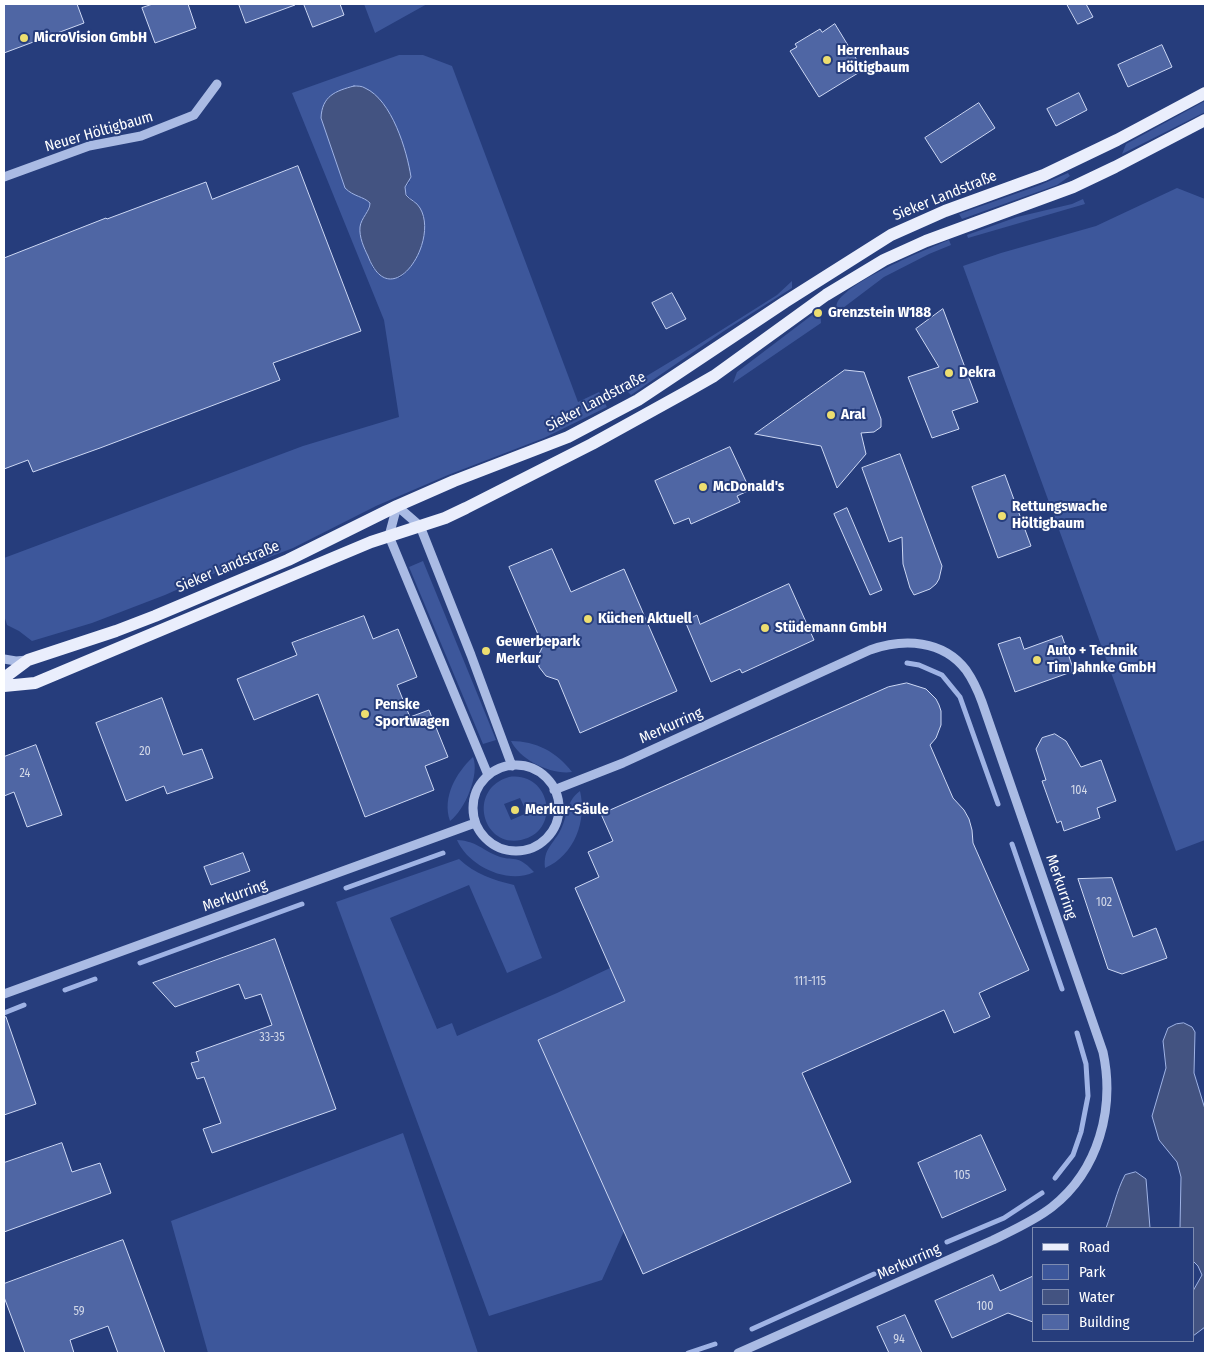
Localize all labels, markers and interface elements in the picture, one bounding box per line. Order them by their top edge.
place label: MicroVision GmbH [34,29,147,47]
marker: MicroVision GmbH [18,32,30,44]
place label: Herrenhaus Höltigbaum [837,42,909,77]
marker: Herrenhaus Höltigbaum [821,54,833,66]
street label: Neuer Höltigbaum [43,108,155,156]
street label: Sieker Landstraße [890,167,1000,225]
place label: Grenzstein W188 [828,304,931,322]
marker: Grenzstein W188 [812,307,824,319]
place label: Dekra [959,364,996,382]
marker: Dekra [943,367,955,379]
street label: Sieker Landstraße [543,368,649,436]
place label: Aral [841,406,866,424]
marker: Aral [825,409,837,421]
place label: McDonald's [713,478,784,496]
marker: McDonald's [697,481,709,493]
place label: Rettungswache Höltigbaum [1012,498,1107,533]
marker: Rettungswache Höltigbaum [996,510,1008,522]
street label: Sieker Landstraße [174,537,282,597]
place label: Küchen Aktuell [598,610,692,628]
marker: Küchen Aktuell [582,613,594,625]
place label: Stüdemann GmbH [775,619,887,637]
marker: Stüdemann GmbH [759,622,771,634]
place label: Gewerbepark Merkur [496,633,580,668]
place label: Auto + Technik Tim Jahnke GmbH [1047,642,1156,677]
marker: Gewerbepark Merkur [480,645,492,657]
marker: Auto + Technik Tim Jahnke GmbH [1031,654,1043,666]
place label: Penske Sportwagen [375,696,450,731]
street label: Merkurring [637,704,705,748]
marker: Penske Sportwagen [359,708,371,720]
house number: 20 [139,745,151,759]
house number: 24 [20,767,30,781]
house number: 104 [1071,784,1087,798]
place label: Merkur-Säule [525,801,609,819]
marker: Merkur-Säule [509,804,521,816]
street label: Merkurring [1042,852,1080,922]
street label: Merkurring [200,876,270,916]
house number: 102 [1096,896,1112,910]
house number: 111-115 [794,975,826,989]
house number: 33-35 [259,1031,285,1045]
house number: 105 [954,1169,970,1183]
legend [1032,1227,1194,1342]
text: Road [1079,1238,1110,1256]
street label: Merkurring [875,1240,943,1284]
text: Park [1079,1263,1106,1281]
text: Water [1079,1288,1114,1306]
house number: 100 [976,1300,994,1314]
house number: 59 [73,1305,85,1319]
text: Building [1079,1313,1130,1331]
house number: 94 [893,1333,905,1347]

